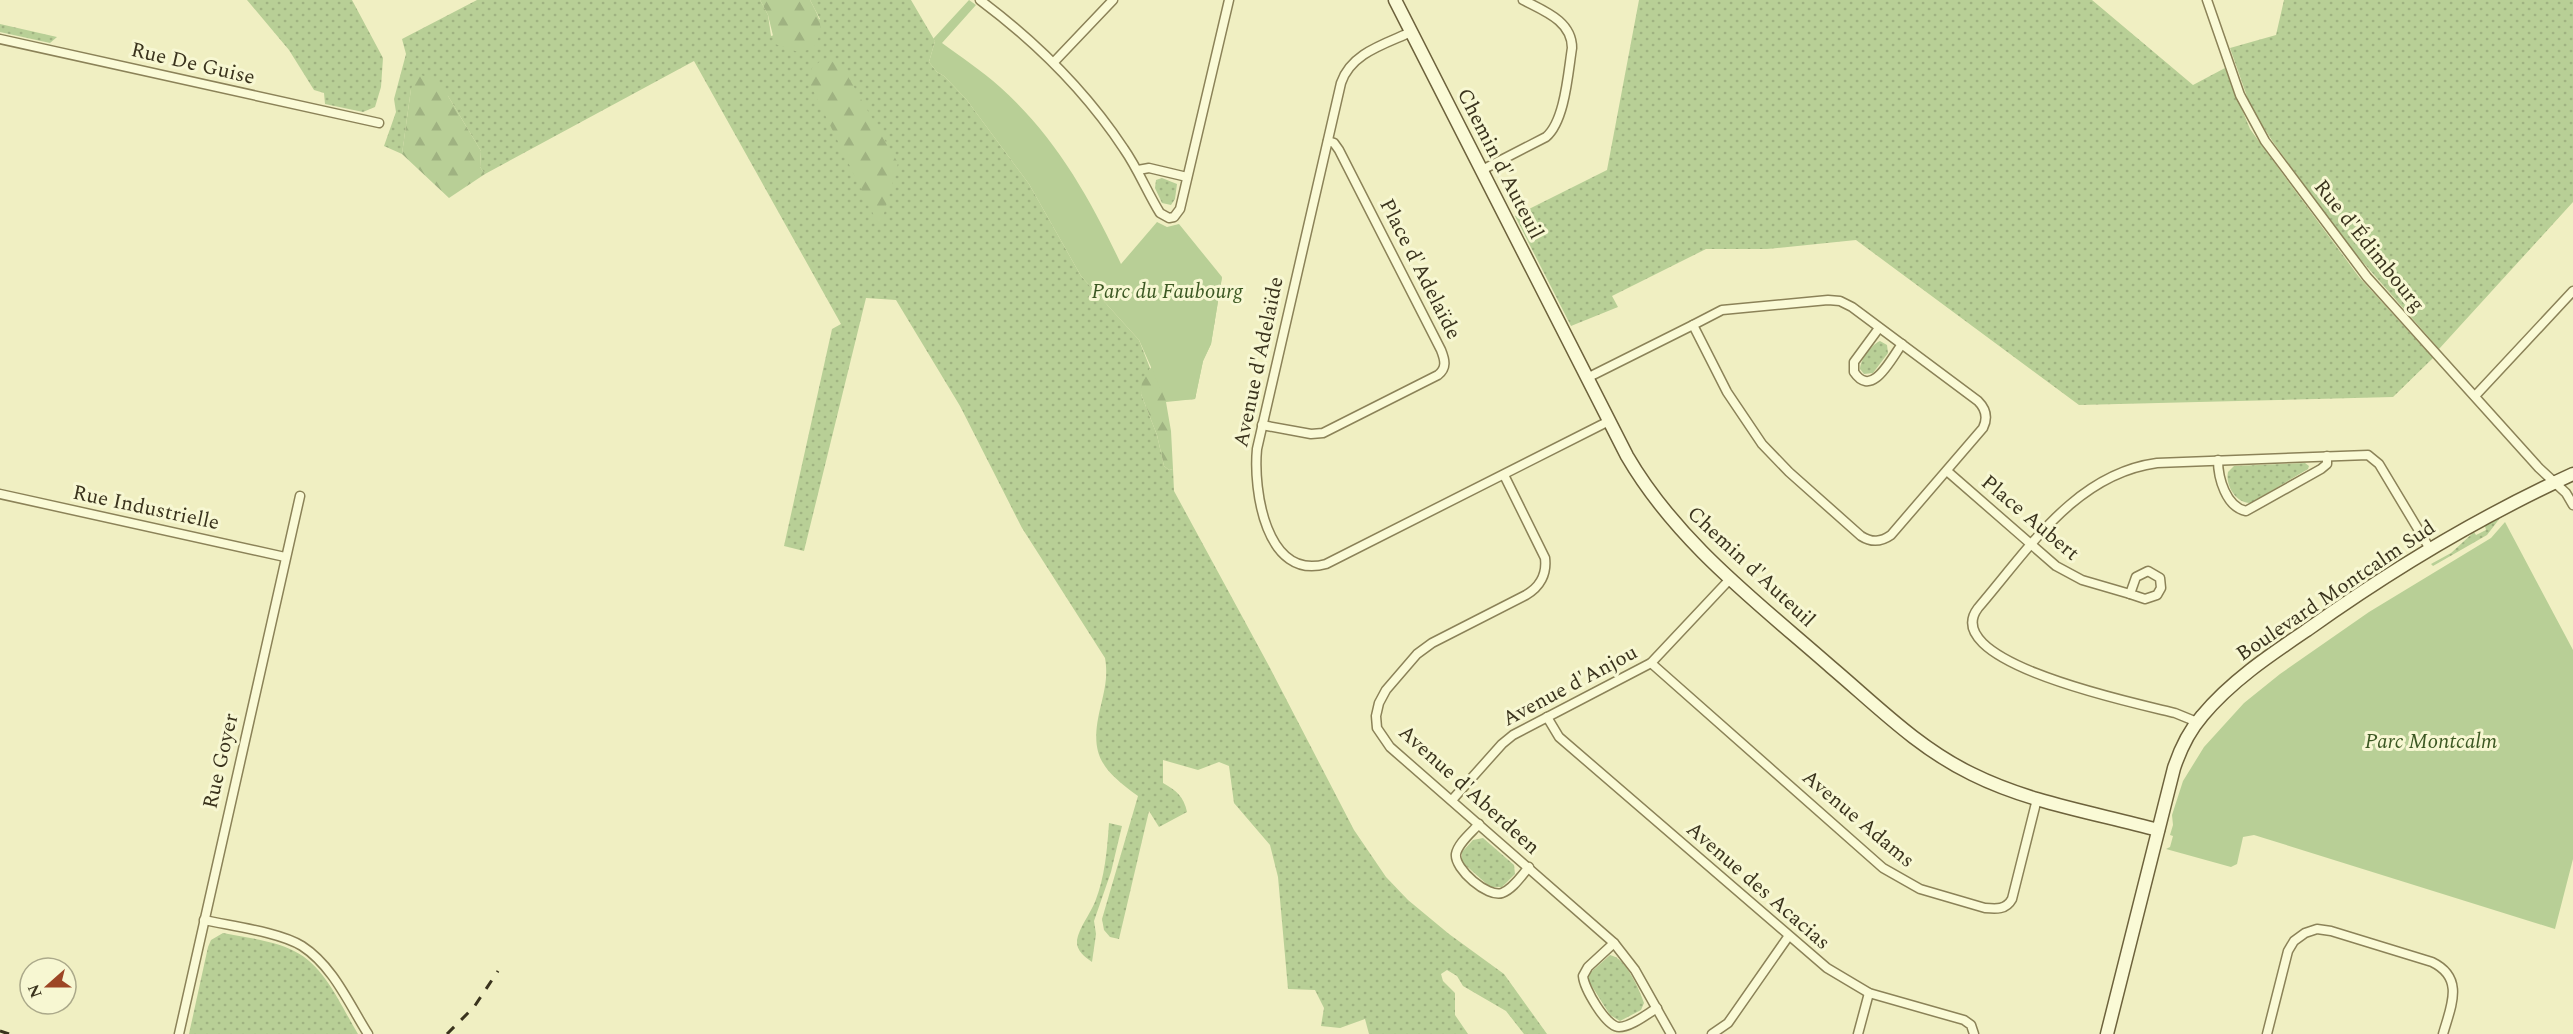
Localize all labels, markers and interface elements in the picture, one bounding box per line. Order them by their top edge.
street label: Rue De Guise [128,34,258,94]
street label: Chemin d'Auteuil [1448,83,1552,245]
street label: Rue d'Édimbourg [2305,173,2433,319]
street label: Place d'Adelaïde [1371,193,1469,345]
street label: Avenue d'Adelaïde [1225,274,1293,450]
park label: Parc du Faubourg [1092,276,1243,308]
street label: Place Aubert [1974,467,2086,569]
street label: Rue Industrielle [70,477,222,539]
street label: Chemin d'Auteuil [1679,499,1823,635]
street label: Boulevard Montcalm Sud [2230,512,2442,670]
street label: Avenue d'Anjou [1497,637,1644,735]
street label: Rue Goyer [194,710,248,812]
street label: Avenue d'Aberdeen [1391,717,1547,863]
park label: Parc Montcalm [2365,726,2497,758]
street label: Avenue Adams [1794,762,1922,876]
street label: Avenue des Acacias [1679,814,1837,958]
north arrow [18,956,78,1016]
text: N [21,981,48,1001]

